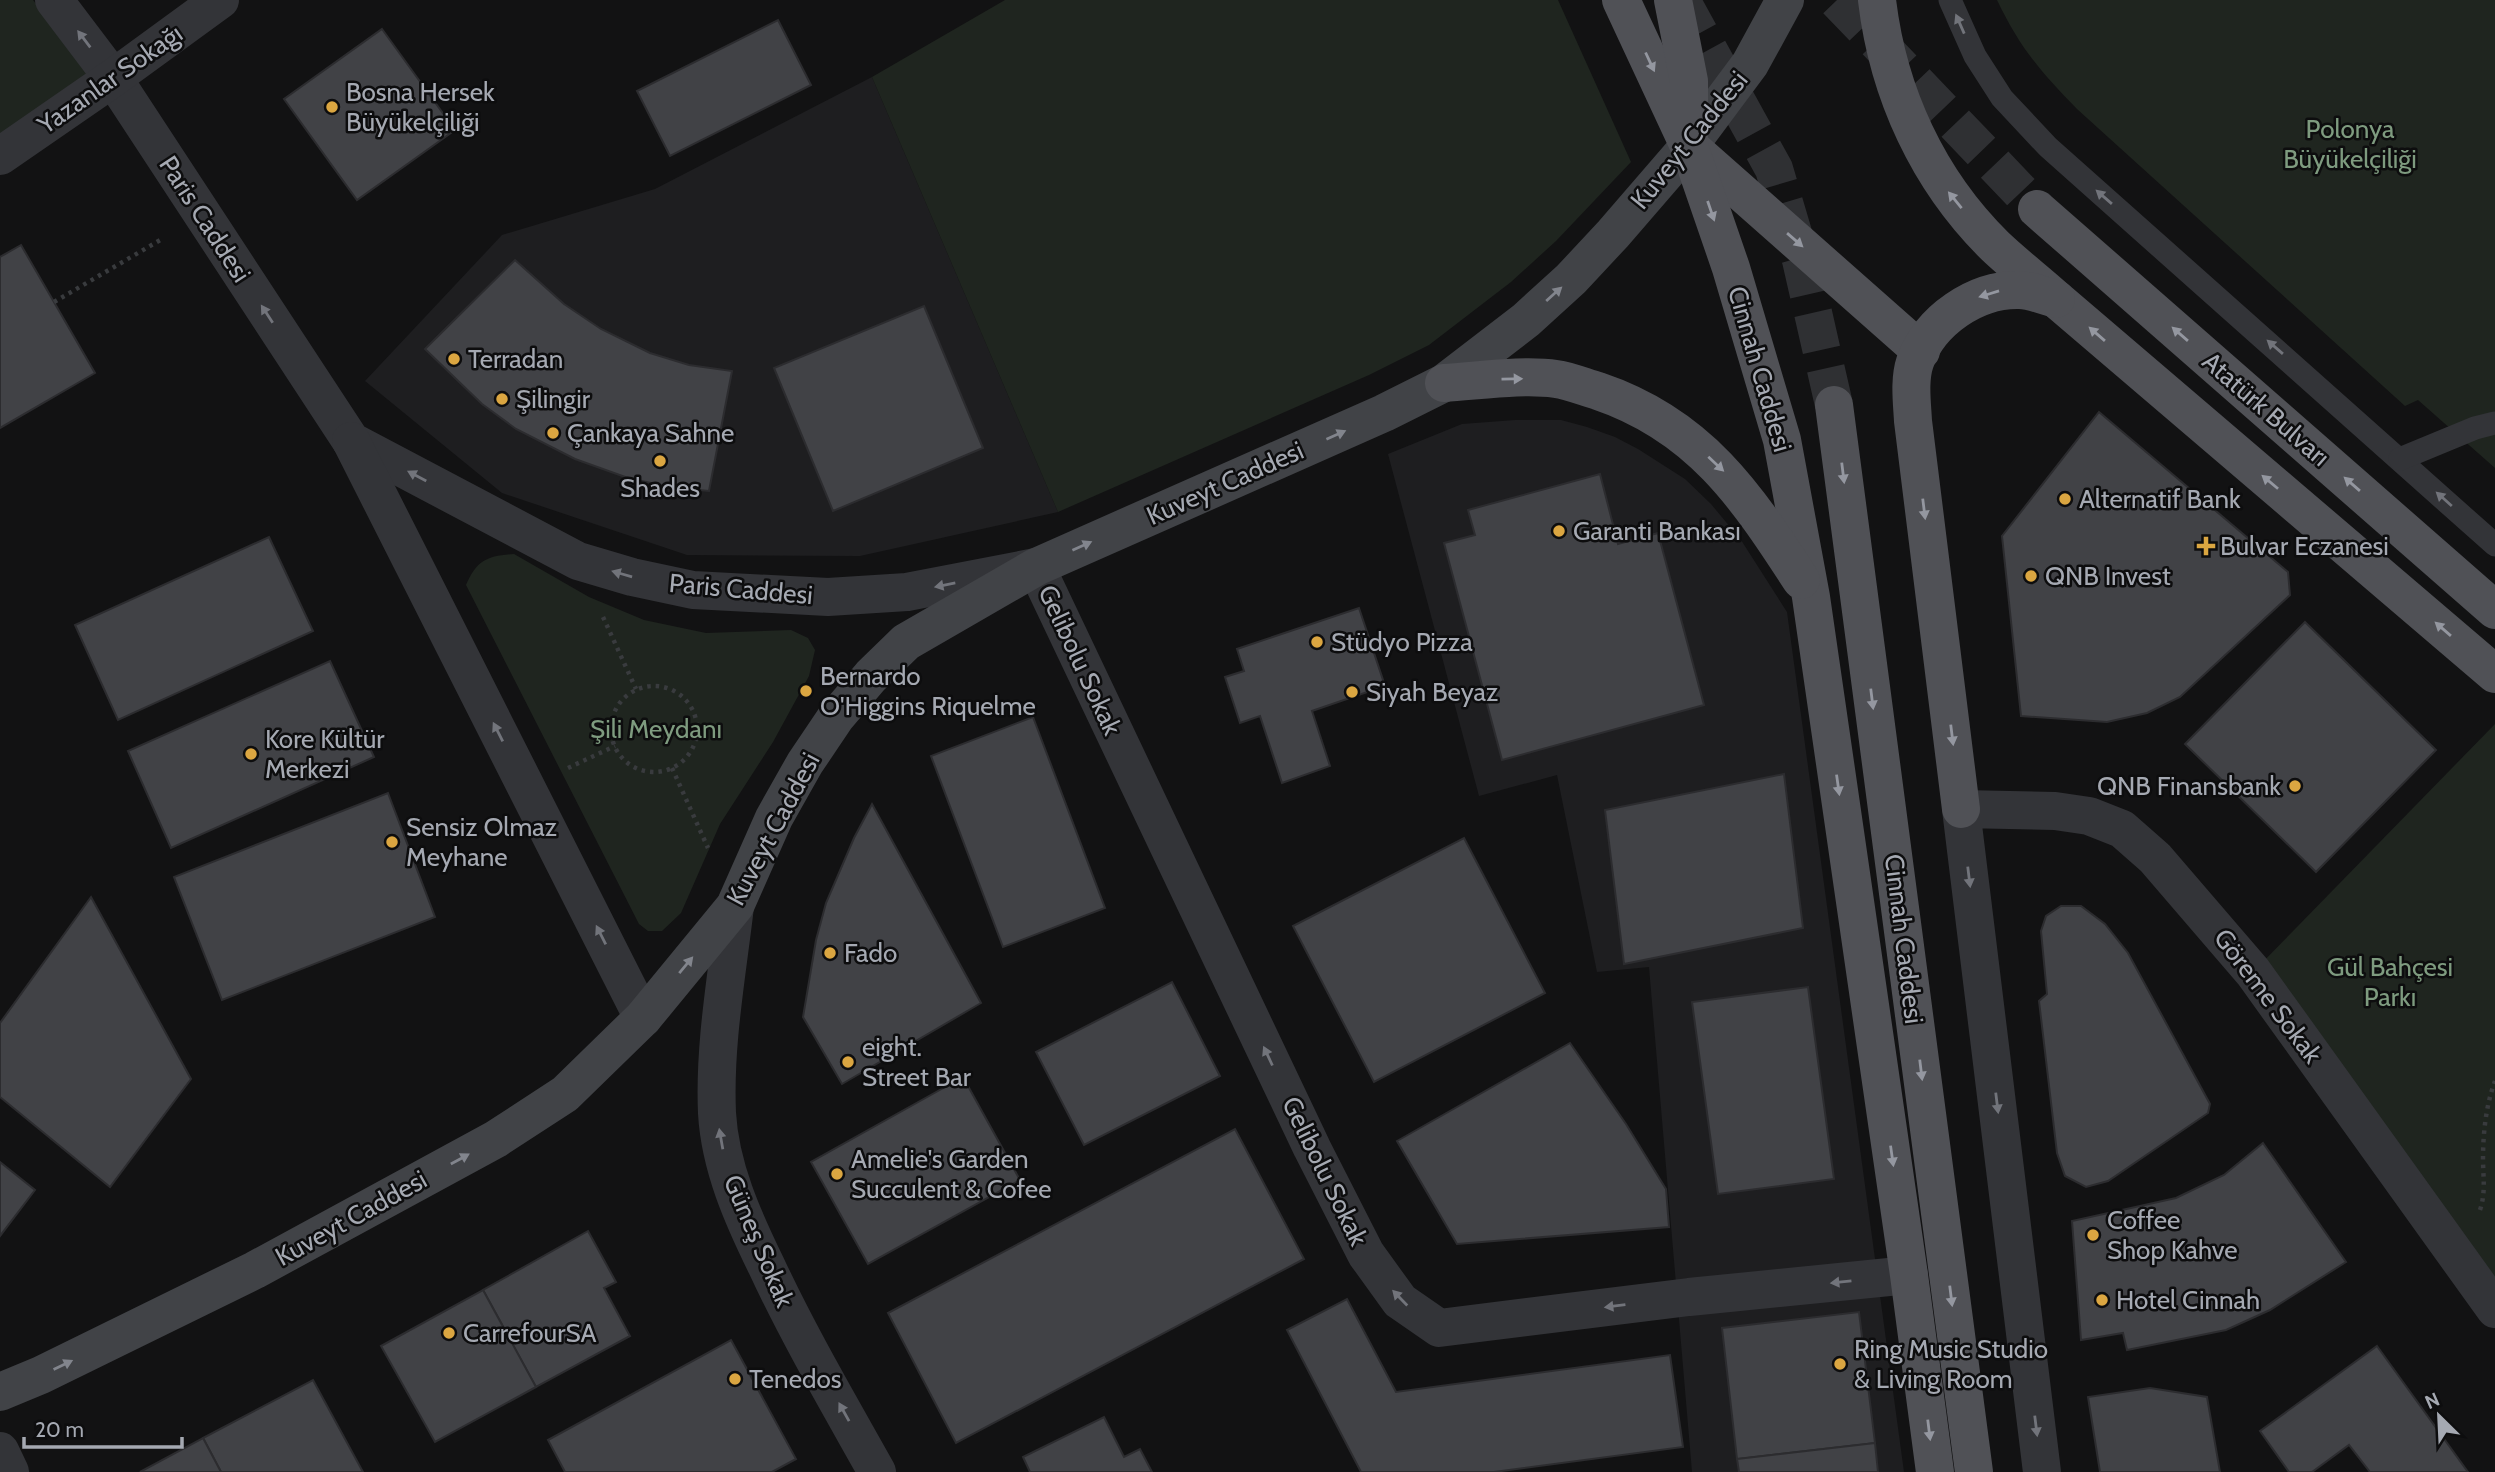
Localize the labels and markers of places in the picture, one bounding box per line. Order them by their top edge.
place label: Bosna Hersek Büyükelçiliği [346,76,495,138]
marker: Bosna Hersek Büyükelçiliği [324,99,340,115]
place label: Terradan [468,343,563,375]
marker: Terradan [446,351,462,367]
place label: Şilingir [516,383,591,415]
marker: Şilingir [494,391,510,407]
place label: Çankaya Sahne [567,417,734,449]
marker: Çankaya Sahne [545,425,561,441]
marker: Shades [652,453,668,469]
place label: Shades [620,472,700,504]
place label: Alternatif Bank [2079,483,2241,515]
marker: Alternatif Bank [2057,491,2073,507]
place label: Garanti Bankası [1573,515,1741,547]
marker: Garanti Bankası [1551,523,1567,539]
place label: Bulvar Eczanesi [2220,530,2389,562]
marker: Bulvar Eczanesi [2198,538,2214,554]
place label: QNB Invest [2045,560,2171,592]
marker: QNB Invest [2023,568,2039,584]
place label: Stüdyo Pizza [1331,626,1473,658]
marker: Stüdyo Pizza [1309,634,1325,650]
place label: Bernardo O'Higgins Riquelme [820,660,1036,722]
place label: Siyah Beyaz [1366,676,1498,708]
marker: Bernardo O'Higgins Riquelme [798,683,814,699]
marker: Siyah Beyaz [1344,684,1360,700]
place label: Kore Kültür Merkezi [265,723,385,785]
marker: Kore Kültür Merkezi [243,746,259,762]
place label: QNB Finansbank [2097,770,2281,802]
marker: QNB Finansbank [2287,778,2303,794]
place label: Sensiz Olmaz Meyhane [406,811,557,873]
marker: Sensiz Olmaz Meyhane [384,834,400,850]
place label: Fado [844,937,897,969]
marker: Fado [822,945,838,961]
place label: eight. Street Bar [862,1031,972,1093]
marker: eight. Street Bar [840,1054,856,1070]
place label: Amelie's Garden Succulent & Cofee [851,1143,1052,1205]
marker: Amelie's Garden Succulent & Cofee [829,1166,845,1182]
place label: Coffee Shop Kahve [2107,1204,2238,1266]
marker: Coffee Shop Kahve [2085,1227,2101,1243]
place label: Hotel Cinnah [2116,1284,2260,1316]
marker: Hotel Cinnah [2094,1292,2110,1308]
place label: CarrefourSA [463,1317,597,1349]
marker: CarrefourSA [441,1325,457,1341]
place label: Ring Music Studio & Living Room [1854,1333,2048,1395]
marker: Ring Music Studio & Living Room [1832,1356,1848,1372]
place label: Tenedos [749,1363,842,1395]
marker: Tenedos [727,1371,743,1387]

